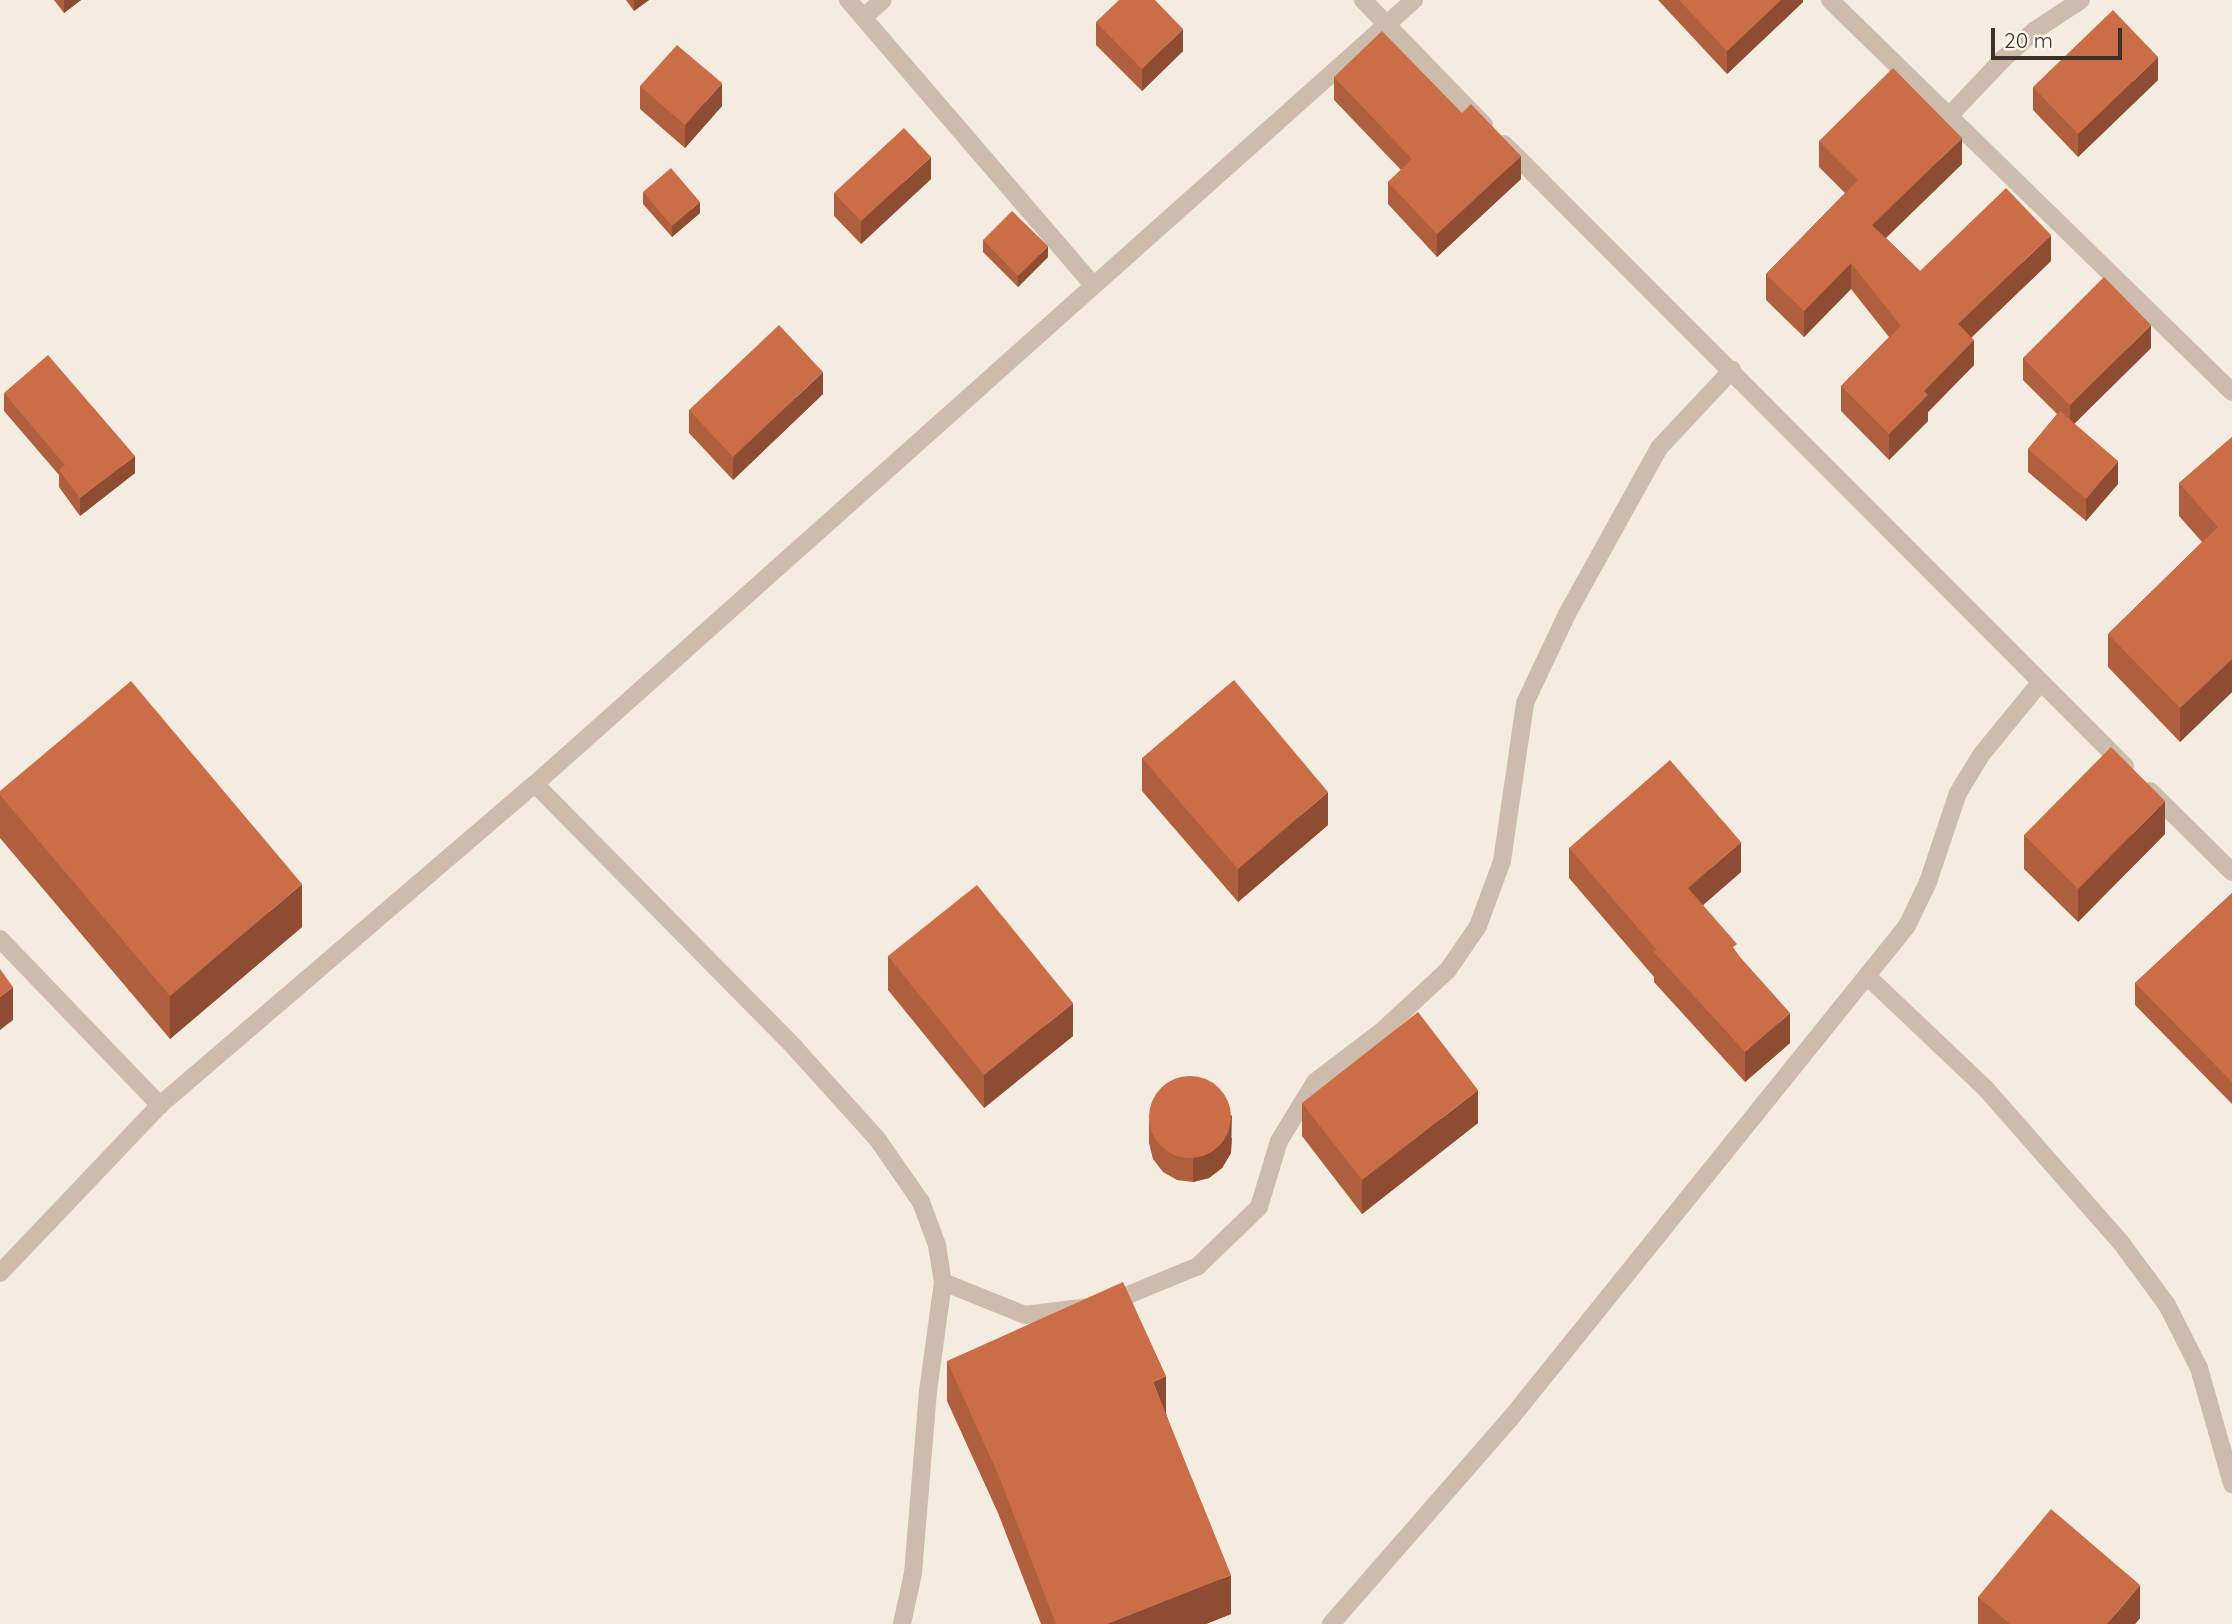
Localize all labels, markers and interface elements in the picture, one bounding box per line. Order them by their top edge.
scale bar [1994,14,2125,58]
text: 20 m [2004,27,2053,53]

